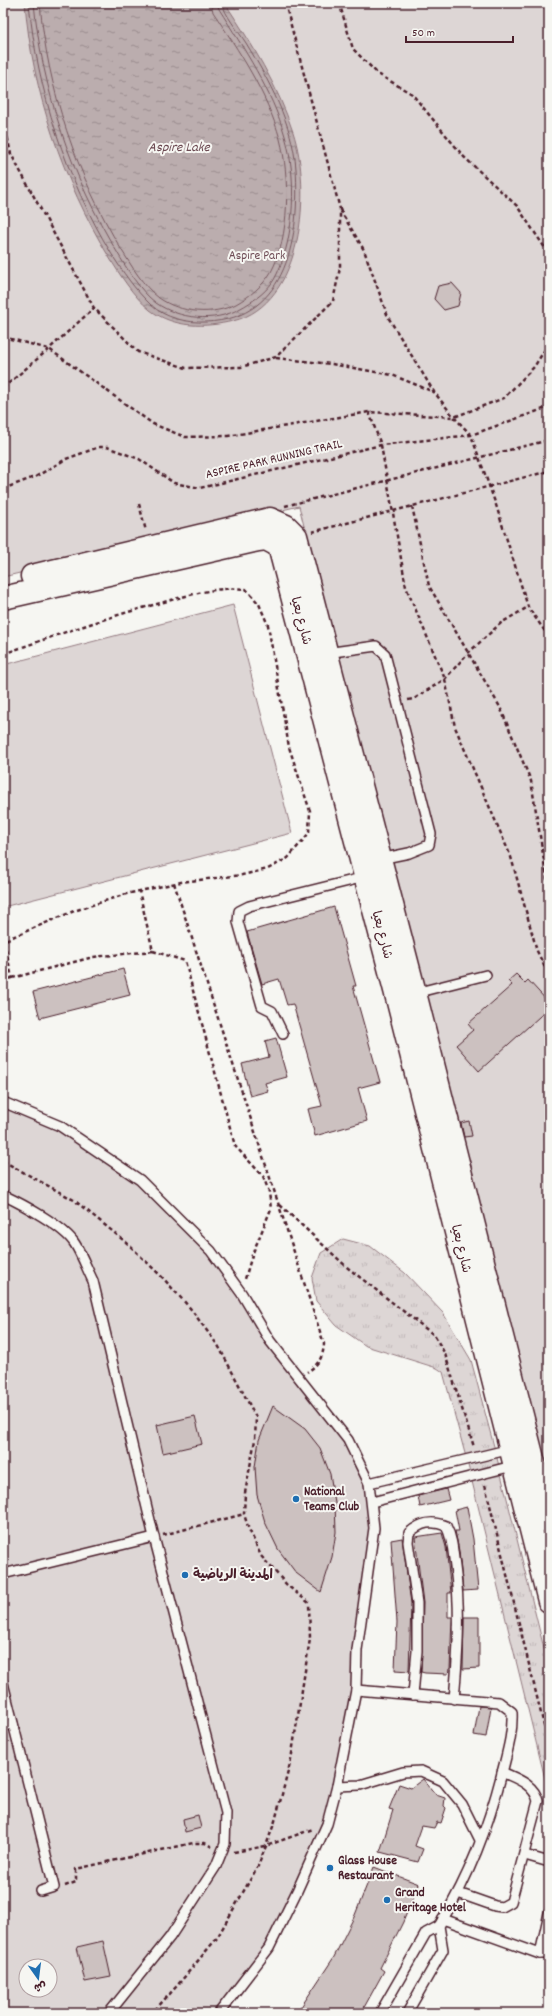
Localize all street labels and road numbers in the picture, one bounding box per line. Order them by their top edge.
street label: ASPIRE PARK RUNNING TRAIL [204,435,345,485]
street label: شارع بعيا [284,595,316,647]
street label: شارع بعيا [365,909,397,961]
street label: شارع بعيا [445,1223,475,1275]

